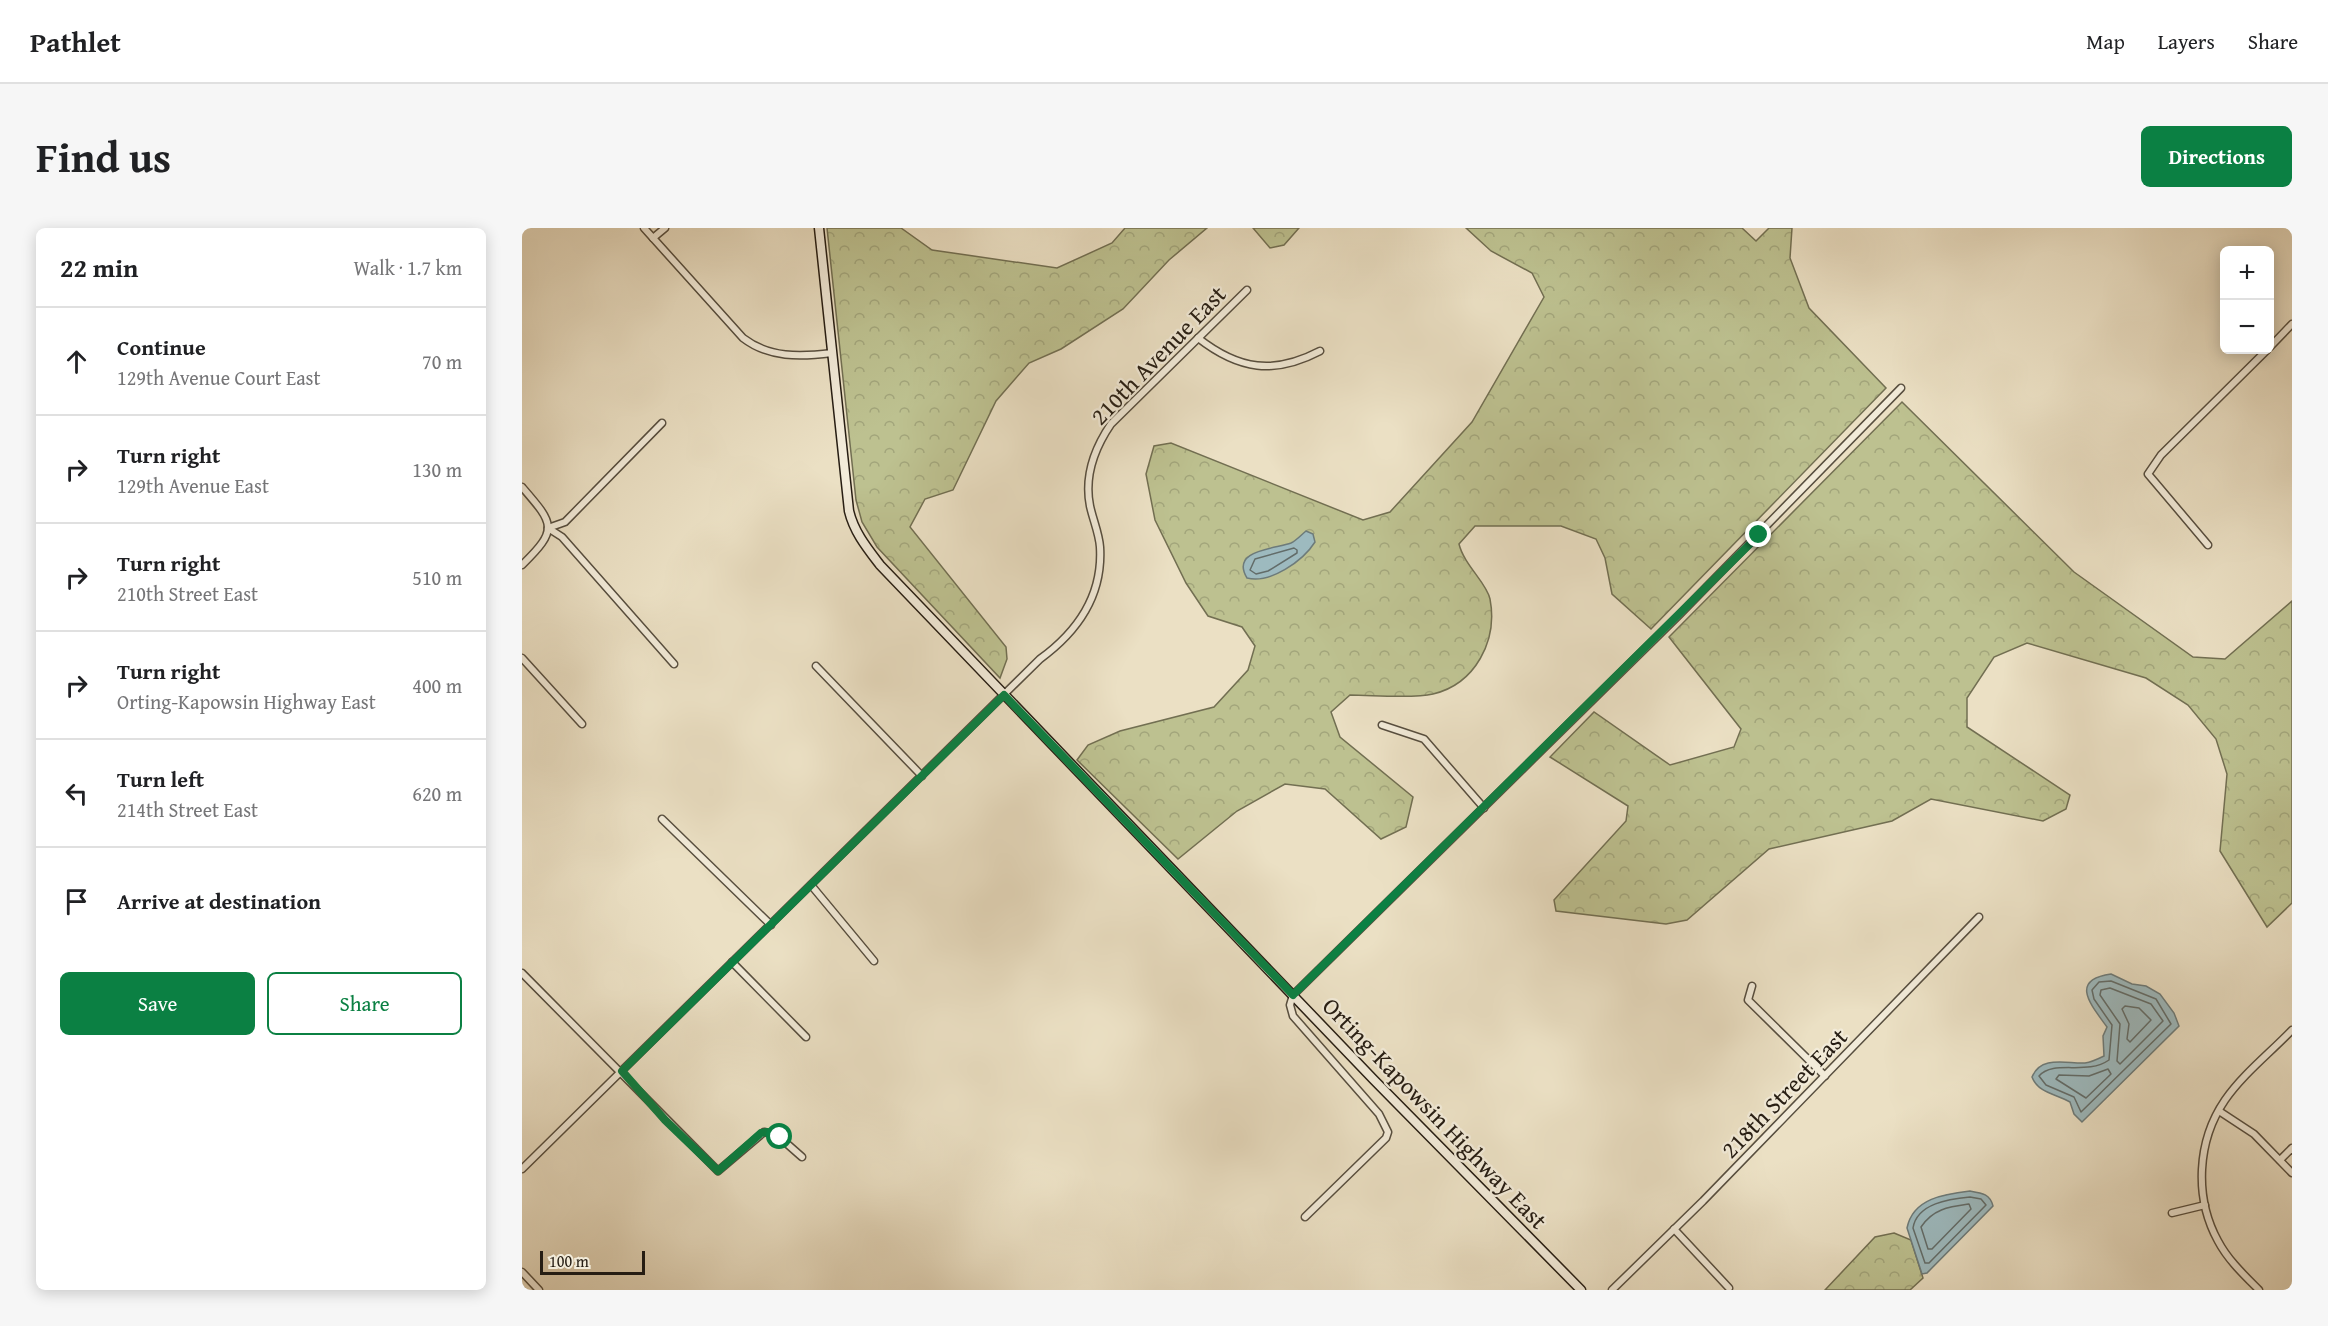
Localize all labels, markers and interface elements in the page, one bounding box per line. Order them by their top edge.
text: Pathlet [30,21,121,62]
text: Map [2086,26,2125,57]
text: Layers [2158,26,2215,57]
text: Share [2248,26,2298,57]
text: Find us [36,126,171,187]
button: Directions [2141,126,2292,187]
map controls [2220,246,2274,354]
button: + [2220,246,2274,300]
text: 22 min [60,248,138,287]
text: Walk · 1.7 km [353,253,462,282]
street label: 210th Avenue East [1082,277,1234,433]
button: − [2220,300,2274,354]
text: Continue [117,331,206,363]
icon: ahead [60,345,93,378]
text: 70 m [422,347,462,376]
text: 129th Avenue Court East [117,363,321,392]
text: Turn right [117,439,220,471]
icon: right [60,453,93,486]
text: 130 m [412,455,462,484]
text: 129th Avenue East [117,471,269,500]
route end [1745,521,1771,547]
text: Turn right [117,547,220,579]
icon: right [60,561,93,594]
text: 510 m [412,563,462,592]
text: 210th Street East [117,579,258,608]
text: Turn right [117,655,220,687]
icon: right [60,669,93,702]
text: 400 m [412,671,462,700]
text: Orting-Kapowsin Highway East [117,687,376,716]
text: Turn left [117,763,204,795]
icon: left [60,777,93,810]
text: 620 m [412,779,462,808]
text: 214th Street East [117,795,258,824]
icon: arrive [60,885,93,918]
text: Arrive at destination [117,885,321,917]
button: Save [60,972,255,1035]
button: Share [267,972,462,1035]
street label: Orting-Kapowsin Highway East [1315,989,1556,1237]
street label: 218th Street East [1713,1020,1856,1166]
route start [766,1123,792,1149]
scale bar [540,1248,645,1276]
text: 100 m [549,1249,589,1273]

